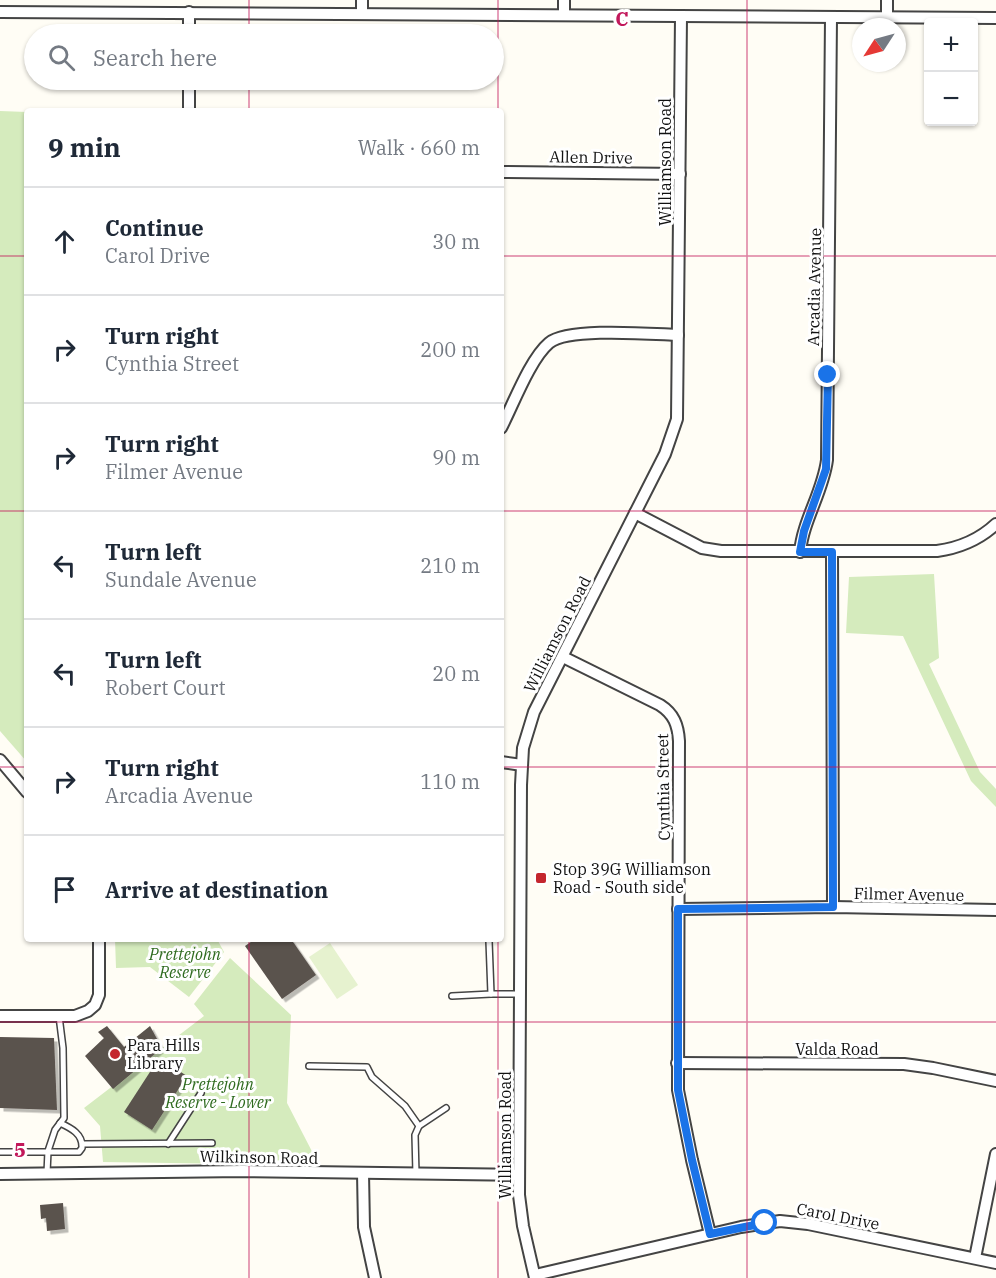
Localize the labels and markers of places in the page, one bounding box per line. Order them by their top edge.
place label: Stop 39G Williamson Road - South side [553,859,711,897]
marker: Stop 39G Williamson Road - South side [534,871,548,885]
place label: Para Hills Library [127,1035,200,1073]
marker: Para Hills Library [108,1047,122,1061]

